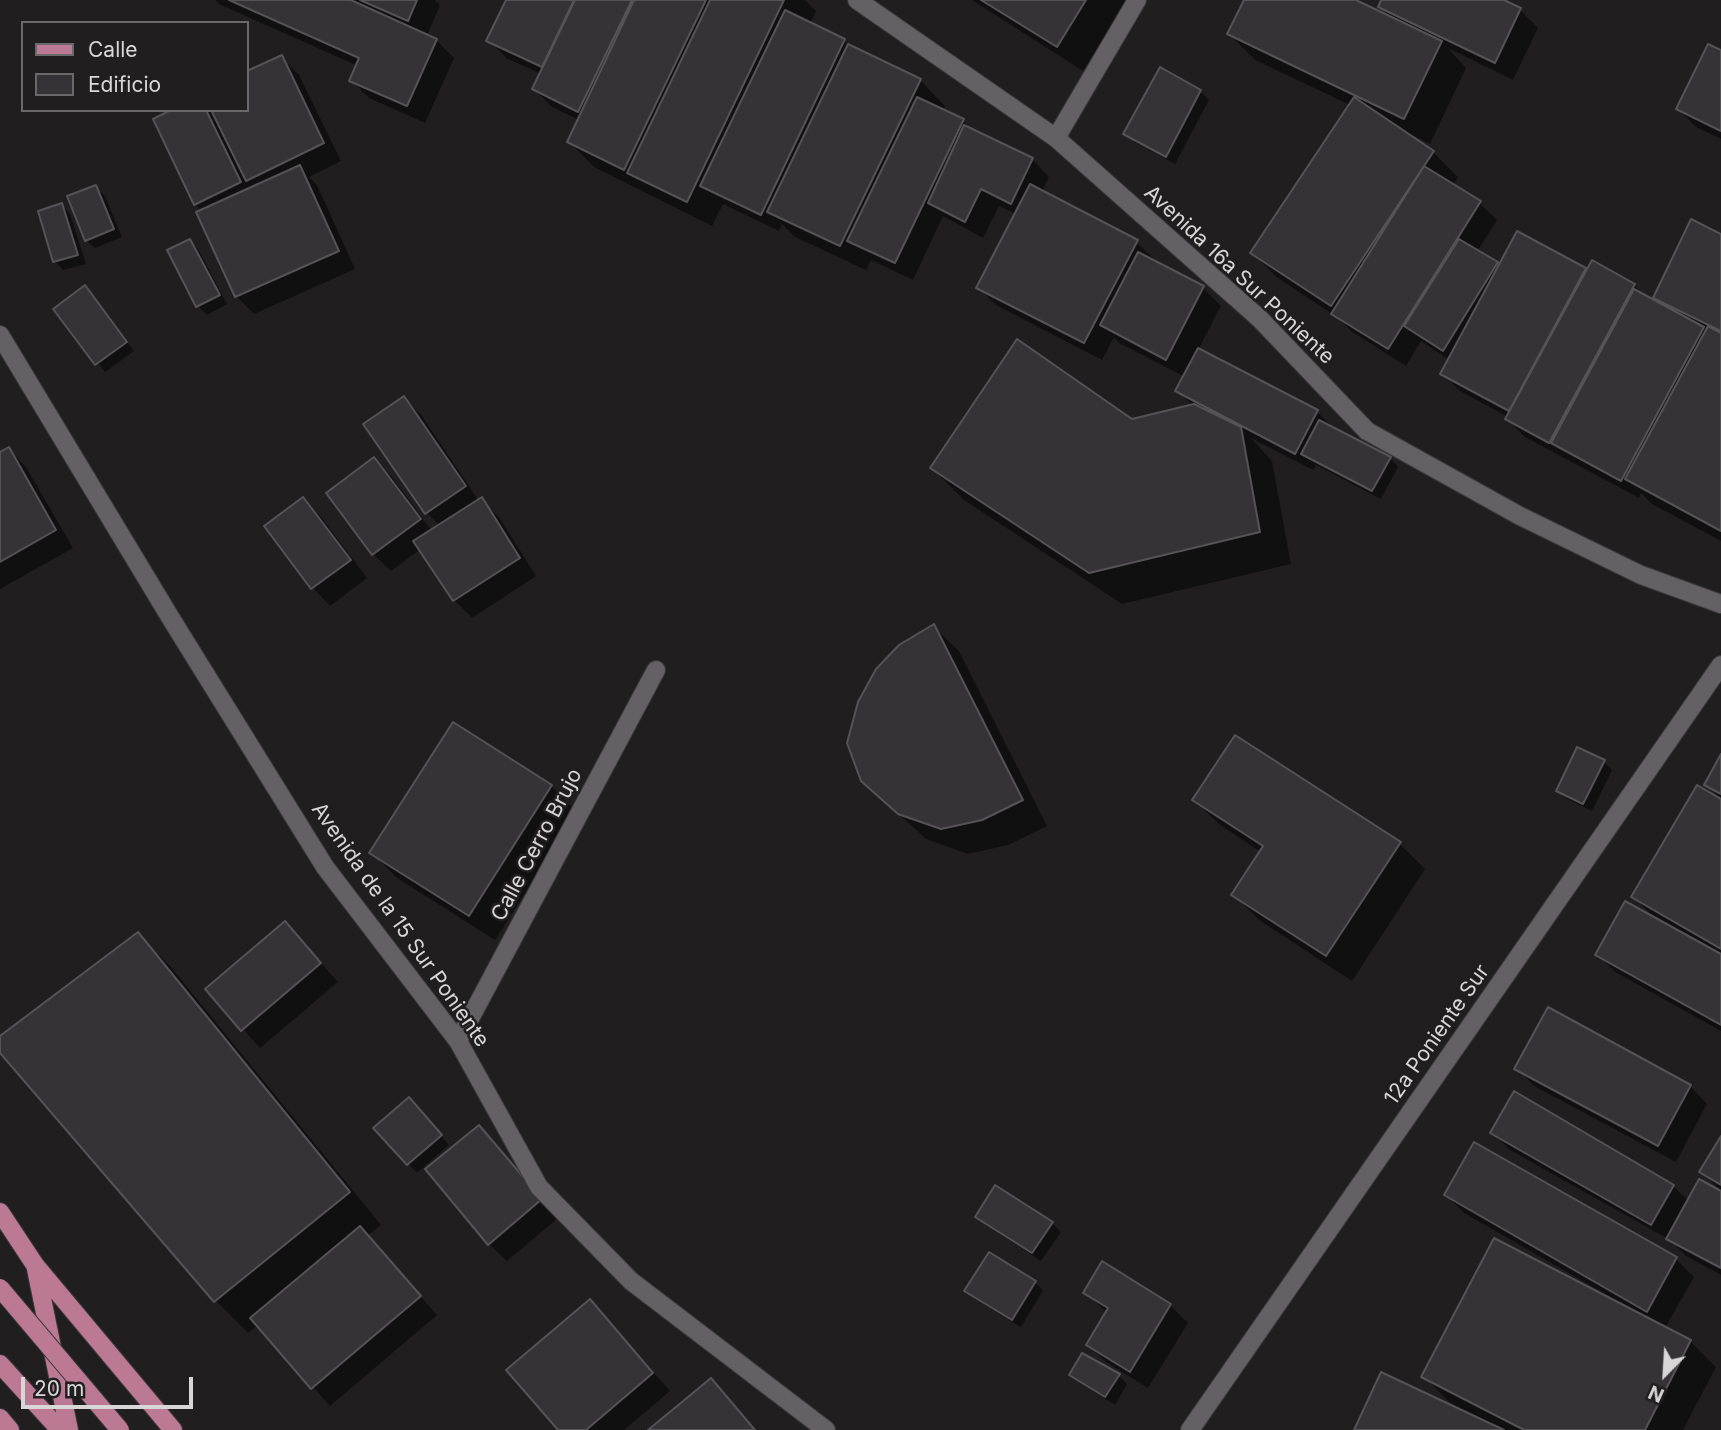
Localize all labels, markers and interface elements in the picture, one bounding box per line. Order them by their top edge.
legend [21,21,248,112]
text: Calle [88,37,138,62]
text: Edificio [88,72,161,97]
street label: Avenida 16a Sur Poniente [1139,180,1339,370]
street label: Calle Cerro Brujo [486,764,588,926]
street label: Avenida de la 15 Sur Poniente [306,798,494,1052]
street label: 12a Poniente Sur [1379,960,1495,1110]
north arrow [1630,1339,1700,1409]
scale bar [24,1364,196,1408]
text: 20 m [34,1376,84,1401]
text: N [1645,1380,1668,1407]

